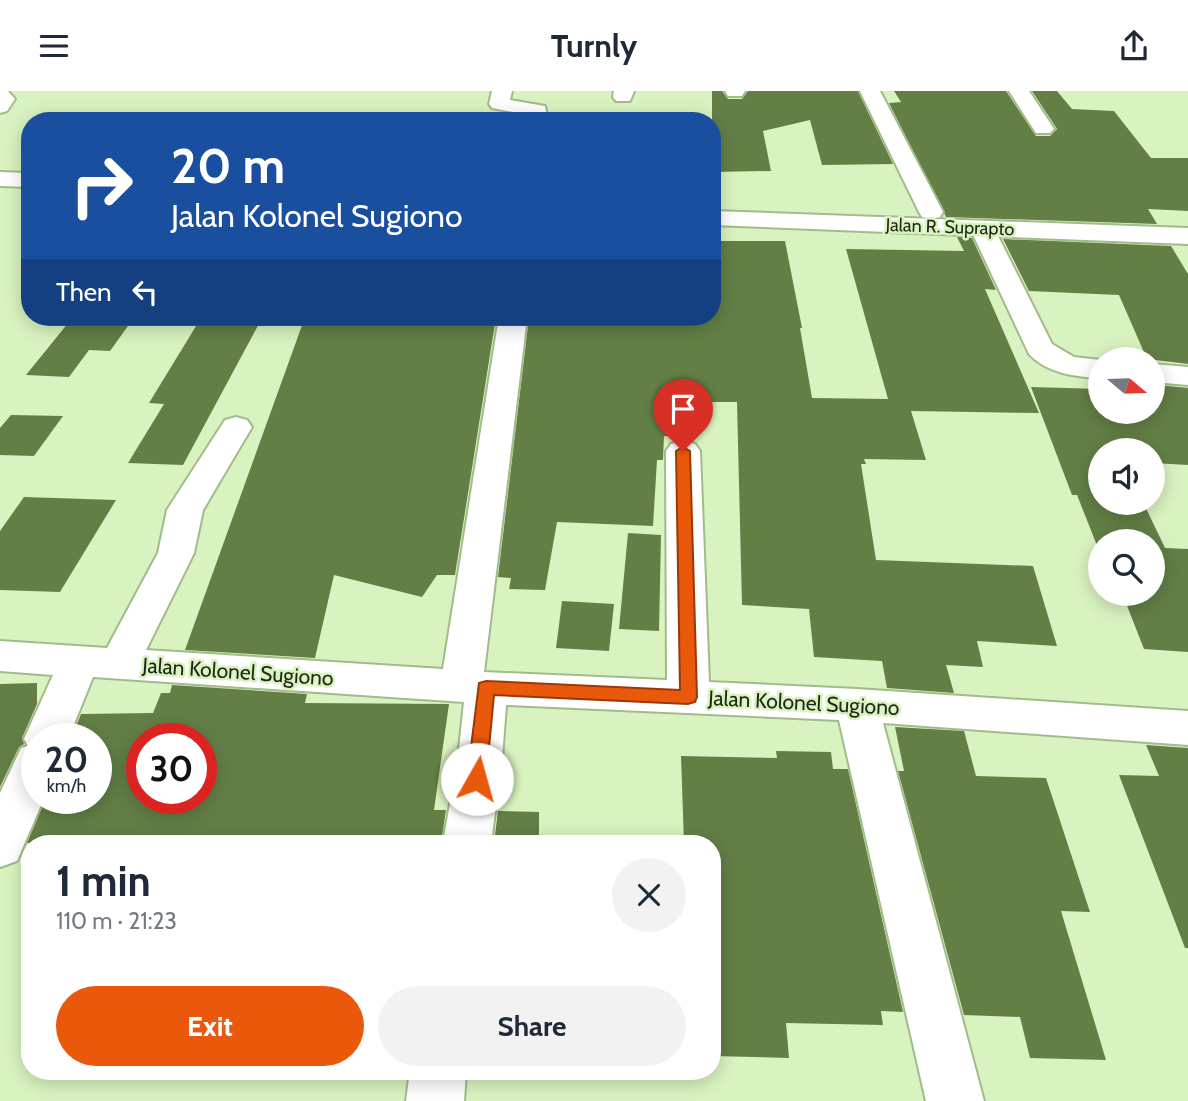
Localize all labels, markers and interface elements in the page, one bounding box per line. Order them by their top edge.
text: Turnly [551,26,637,65]
icon: menu [35,27,73,65]
icon: share [1115,27,1153,65]
text: 20 m [171,136,285,195]
icon: right [56,140,147,231]
text: Jalan Kolonel Sugiono [171,196,463,235]
street label: Jalan R. Suprapto [884,214,1015,240]
icon: left [126,273,164,311]
text: Then [56,276,112,308]
north arrow [1088,347,1166,423]
map controls [1088,347,1165,606]
pin [653,379,713,451]
icon: arrive [664,390,702,428]
button: sound [1088,438,1165,515]
button: search [1088,529,1165,606]
street label: Jalan Kolonel Sugiono [141,652,334,691]
street label: Jalan Kolonel Sugiono [707,685,900,720]
speed limit sign: 30 [126,723,217,814]
text: 20 [45,738,88,781]
position arrow [440,742,514,816]
text: km/h [47,775,86,797]
text: 1 min [56,855,151,907]
button: close [612,858,686,932]
text: 110 m · 21:23 [56,907,177,935]
button: Exit [56,986,364,1066]
button: Share [378,986,686,1066]

